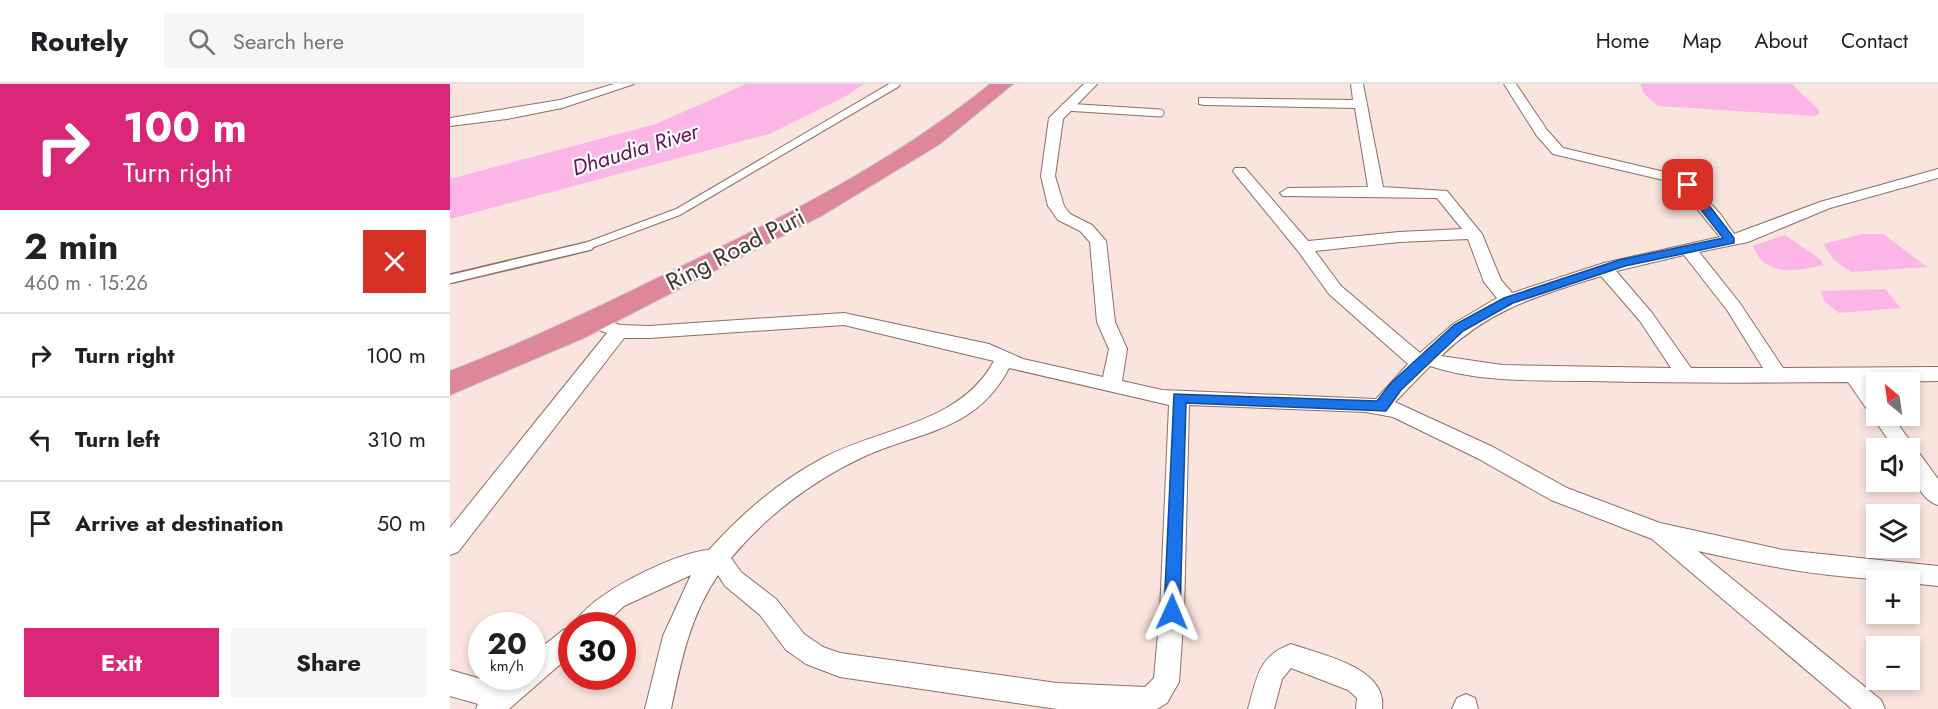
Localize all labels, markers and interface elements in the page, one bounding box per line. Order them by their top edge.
search box [164,14,584,68]
text: Routely [30,21,128,62]
icon: search [185,25,218,58]
text: Search here [233,25,344,57]
text: Home [1596,26,1649,56]
text: Map [1682,26,1722,56]
text: About [1755,26,1808,56]
text: Contact [1841,26,1908,56]
text: 100 m [123,97,247,158]
icon: right [24,108,102,186]
water label: Dhaudia River [568,114,704,183]
text: Turn right [123,153,231,192]
pin [1662,159,1713,210]
icon: arrive [1671,168,1704,201]
street label: Ring Road Puri [659,199,811,299]
text: 2 min [24,220,119,272]
button: close [363,230,426,293]
text: 460 m · 15:26 [24,269,148,298]
icon: right [24,339,57,372]
text: Turn right [75,339,175,371]
text: 100 m [366,339,426,371]
north arrow [1866,372,1920,426]
map controls [1866,372,1920,690]
icon: left [24,423,57,456]
text: Turn left [75,423,160,455]
text: 310 m [367,423,426,455]
button: sound [1866,438,1920,492]
button: layers [1866,504,1920,558]
icon: arrive [24,507,57,540]
text: Arrive at destination [75,507,284,539]
text: 50 m [377,507,426,539]
button: + [1866,570,1920,624]
position arrow [1140,580,1204,644]
speed limit sign: 30 [558,612,636,690]
text: 20 [487,622,527,665]
button: Exit [24,628,219,697]
button: Share [231,628,426,697]
button: − [1866,636,1920,690]
text: km/h [490,655,524,677]

